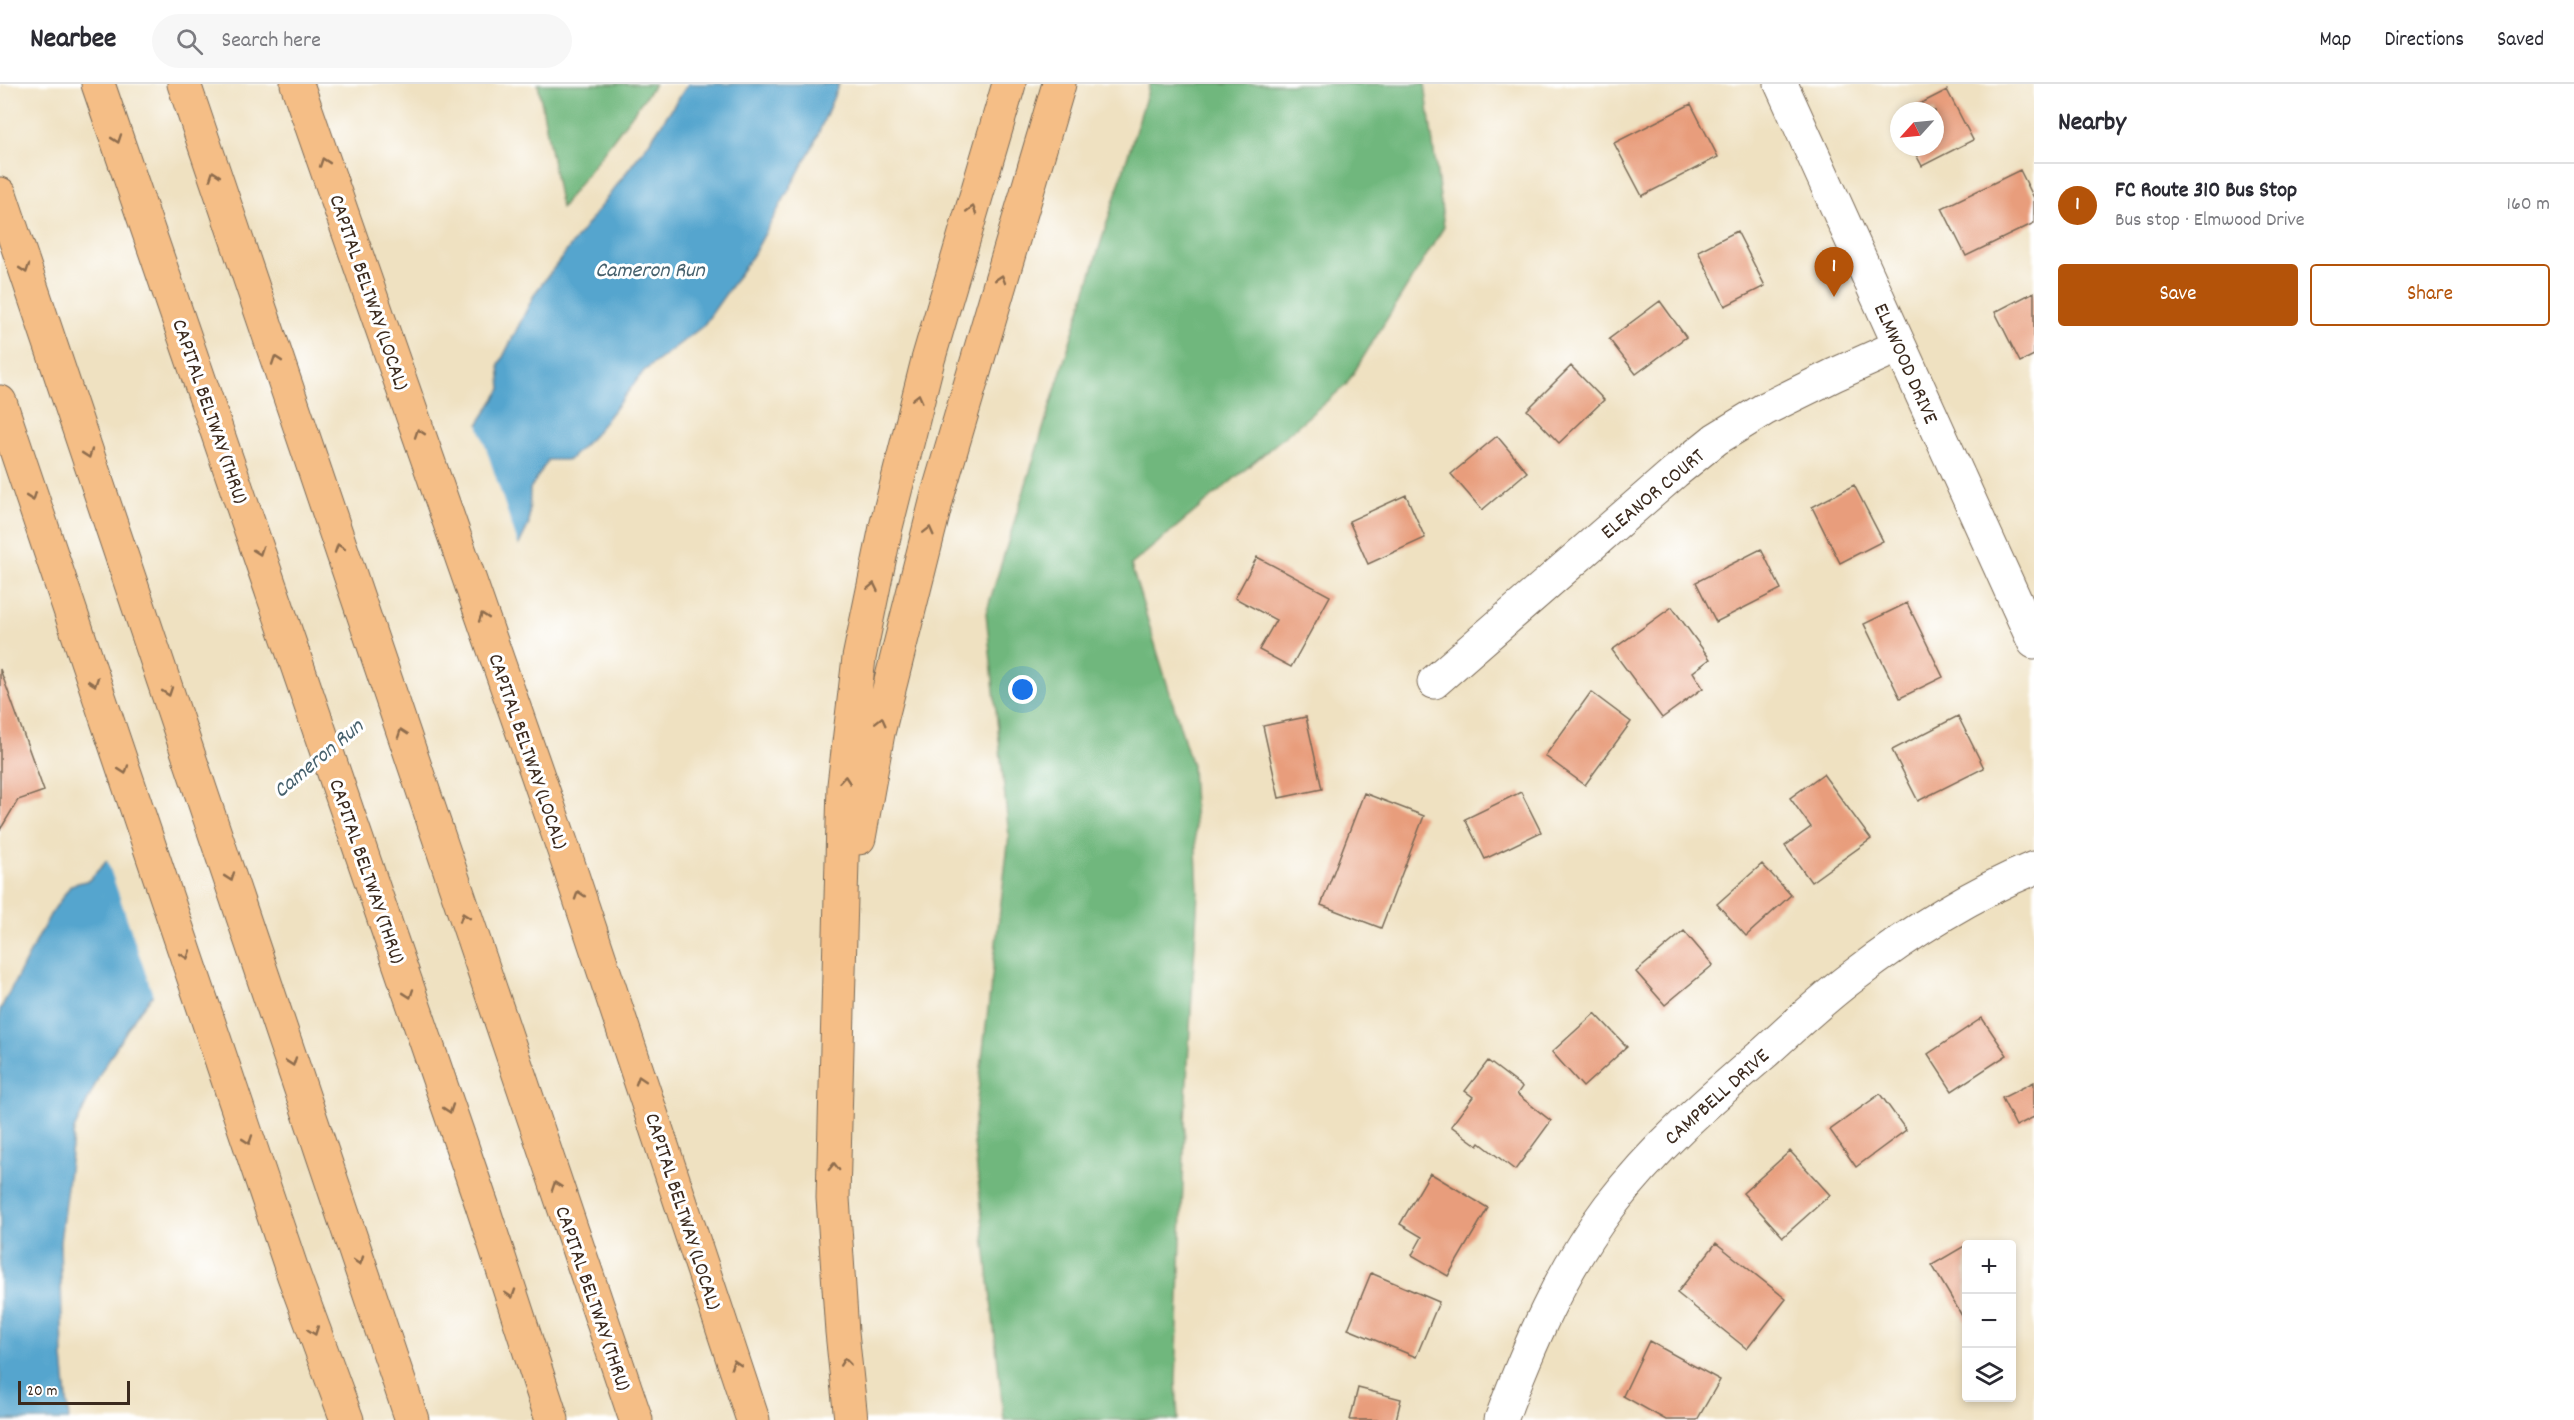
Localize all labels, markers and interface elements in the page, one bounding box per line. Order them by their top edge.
search box [152,14,572,68]
text: Nearbee [30,21,116,61]
icon: search [173,25,206,58]
text: Search here [221,26,321,57]
text: Map [2320,26,2351,56]
text: Directions [2384,26,2464,56]
text: Saved [2497,26,2544,56]
north arrow [1890,102,1944,156]
text: Nearby [2058,105,2126,142]
one-way arrow [110,133,123,144]
one-way arrow [319,157,332,168]
one-way arrow [209,170,221,181]
text: FC Route 310 Bus Stop [2115,176,2297,207]
street label: CAPITAL BELTWAY (LOCAL) [320,191,415,395]
text: 1 [2075,191,2080,219]
text: 160 m [2507,191,2550,219]
one-way arrow [965,205,977,216]
text: Bus stop · Elmwood Drive [2115,207,2305,235]
pin: 1 [1814,248,1854,297]
water label: Cameron Run [595,256,706,287]
one-way arrow [18,264,31,274]
button: Save [2058,264,2298,326]
button: Share [2310,264,2550,326]
one-way arrow [994,275,1006,285]
street label: ELMWOOD DRIVE [1864,299,1944,430]
street label: CAPITAL BELTWAY (THRU) [162,316,254,508]
one-way arrow [271,355,283,366]
one-way arrow [911,393,924,403]
one-way arrow [414,428,427,439]
street label: ELEANOR COURT [1595,442,1713,548]
one-way arrow [81,448,93,459]
one-way arrow [25,491,37,502]
one-way arrow [921,527,934,537]
one-way arrow [334,543,347,554]
one-way arrow [252,545,264,555]
one-way arrow [866,583,879,593]
one-way arrow [478,612,490,623]
street label: CAPITAL BELTWAY (LOCAL) [479,650,574,854]
your location [1008,675,1037,704]
one-way arrow [87,676,100,687]
one-way arrow [161,686,173,697]
water label: Cameron Run [267,712,372,807]
one-way arrow [874,716,887,726]
one-way arrow [396,728,409,739]
one-way arrow [117,764,129,775]
one-way arrow [838,775,851,785]
street label: CAPITAL BELTWAY (THRU) [319,776,411,968]
one-way arrow [223,871,235,882]
one-way arrow [573,890,586,901]
one-way arrow [459,912,472,923]
one-way arrow [179,949,192,960]
one-way arrow [402,988,415,999]
street label: CAMPBELL DRIVE [1659,1042,1778,1154]
one-way arrow [285,1056,297,1067]
one-way arrow [635,1075,648,1086]
one-way arrow [441,1103,454,1114]
street label: CAPITAL BELTWAY (LOCAL) [635,1110,727,1314]
one-way arrow [241,1134,254,1145]
one-way arrow [828,1163,840,1172]
one-way arrow [551,1181,563,1192]
street label: CAPITAL BELTWAY (THRU) [545,1203,637,1395]
map controls [1962,1240,2016,1402]
button: + [1962,1240,2016,1294]
one-way arrow [351,1255,364,1266]
one-way arrow [503,1288,516,1299]
button: − [1962,1294,2016,1348]
one-way arrow [307,1325,320,1336]
button: layers [1962,1348,2016,1402]
one-way arrow [839,1357,852,1366]
one-way arrow [729,1359,742,1370]
scale bar [18,1378,130,1406]
text: 20 m [27,1380,57,1403]

